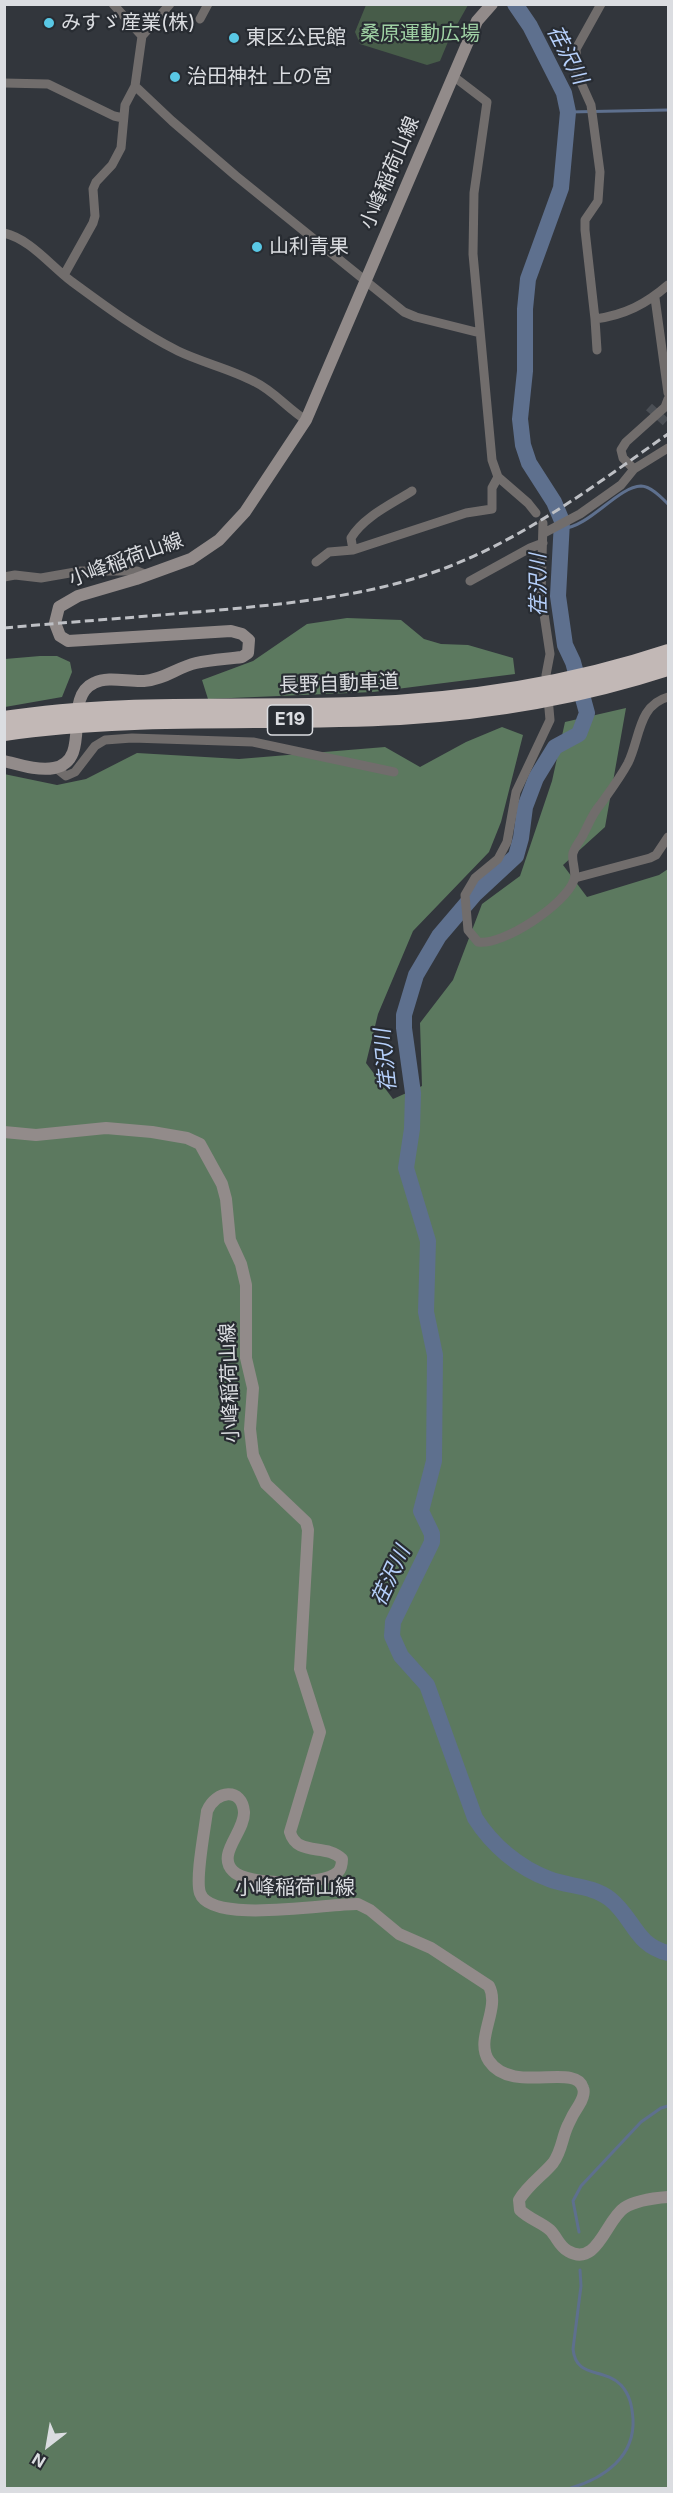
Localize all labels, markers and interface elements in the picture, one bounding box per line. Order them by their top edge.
place label: みすゞ産業(株) [61,11,196,35]
marker: みすゞ産業(株) [42,16,56,30]
water label: 荏沢川 [541,21,593,89]
park label: 桑原運動広場 [360,22,480,46]
place label: 東区公民館 [246,26,346,50]
marker: 東区公民館 [227,31,241,45]
place label: 治田神社 上の宮 [187,65,333,89]
marker: 治田神社 上の宮 [168,70,182,84]
street label: 小峰稲荷山線 [356,113,424,233]
place label: 山利青果 [269,235,349,259]
marker: 山利青果 [250,240,264,254]
street label: 小峰稲荷山線 [66,528,186,592]
water label: 荏沢川 [526,553,552,617]
street label: 長野自動車道 [279,670,399,698]
road number: E19 [268,705,312,735]
water label: 荏沢川 [370,1027,402,1093]
street label: 小峰稲荷山線 [216,1323,244,1443]
water label: 荏沢川 [366,1542,416,1610]
street label: 小峰稲荷山線 [235,1876,355,1900]
north arrow [18,2415,78,2475]
text: N [28,2449,49,2472]

